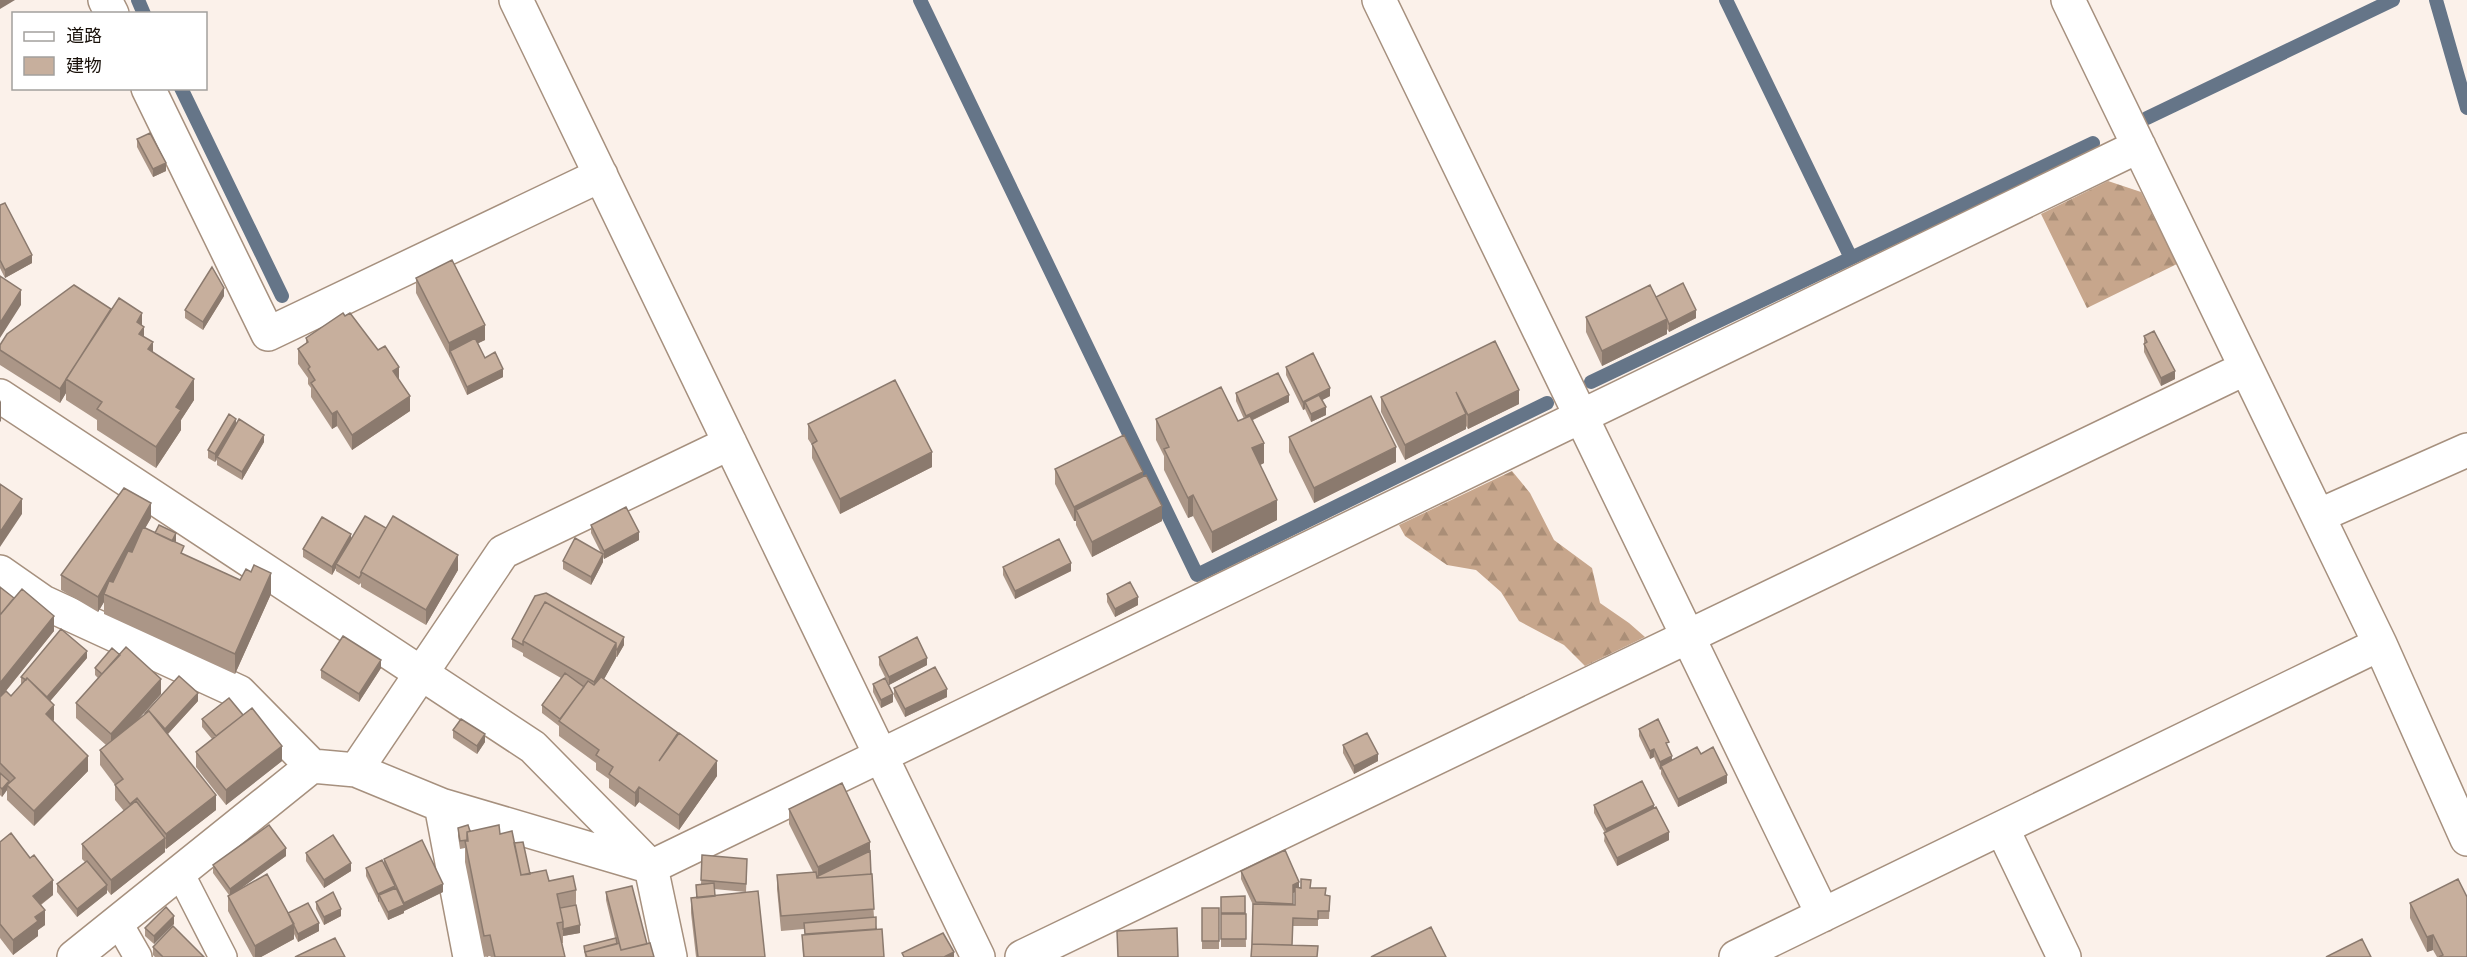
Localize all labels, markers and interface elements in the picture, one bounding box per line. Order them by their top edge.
legend [12,12,207,90]
text: 道路 [66,25,102,47]
text: 建物 [66,55,102,77]

